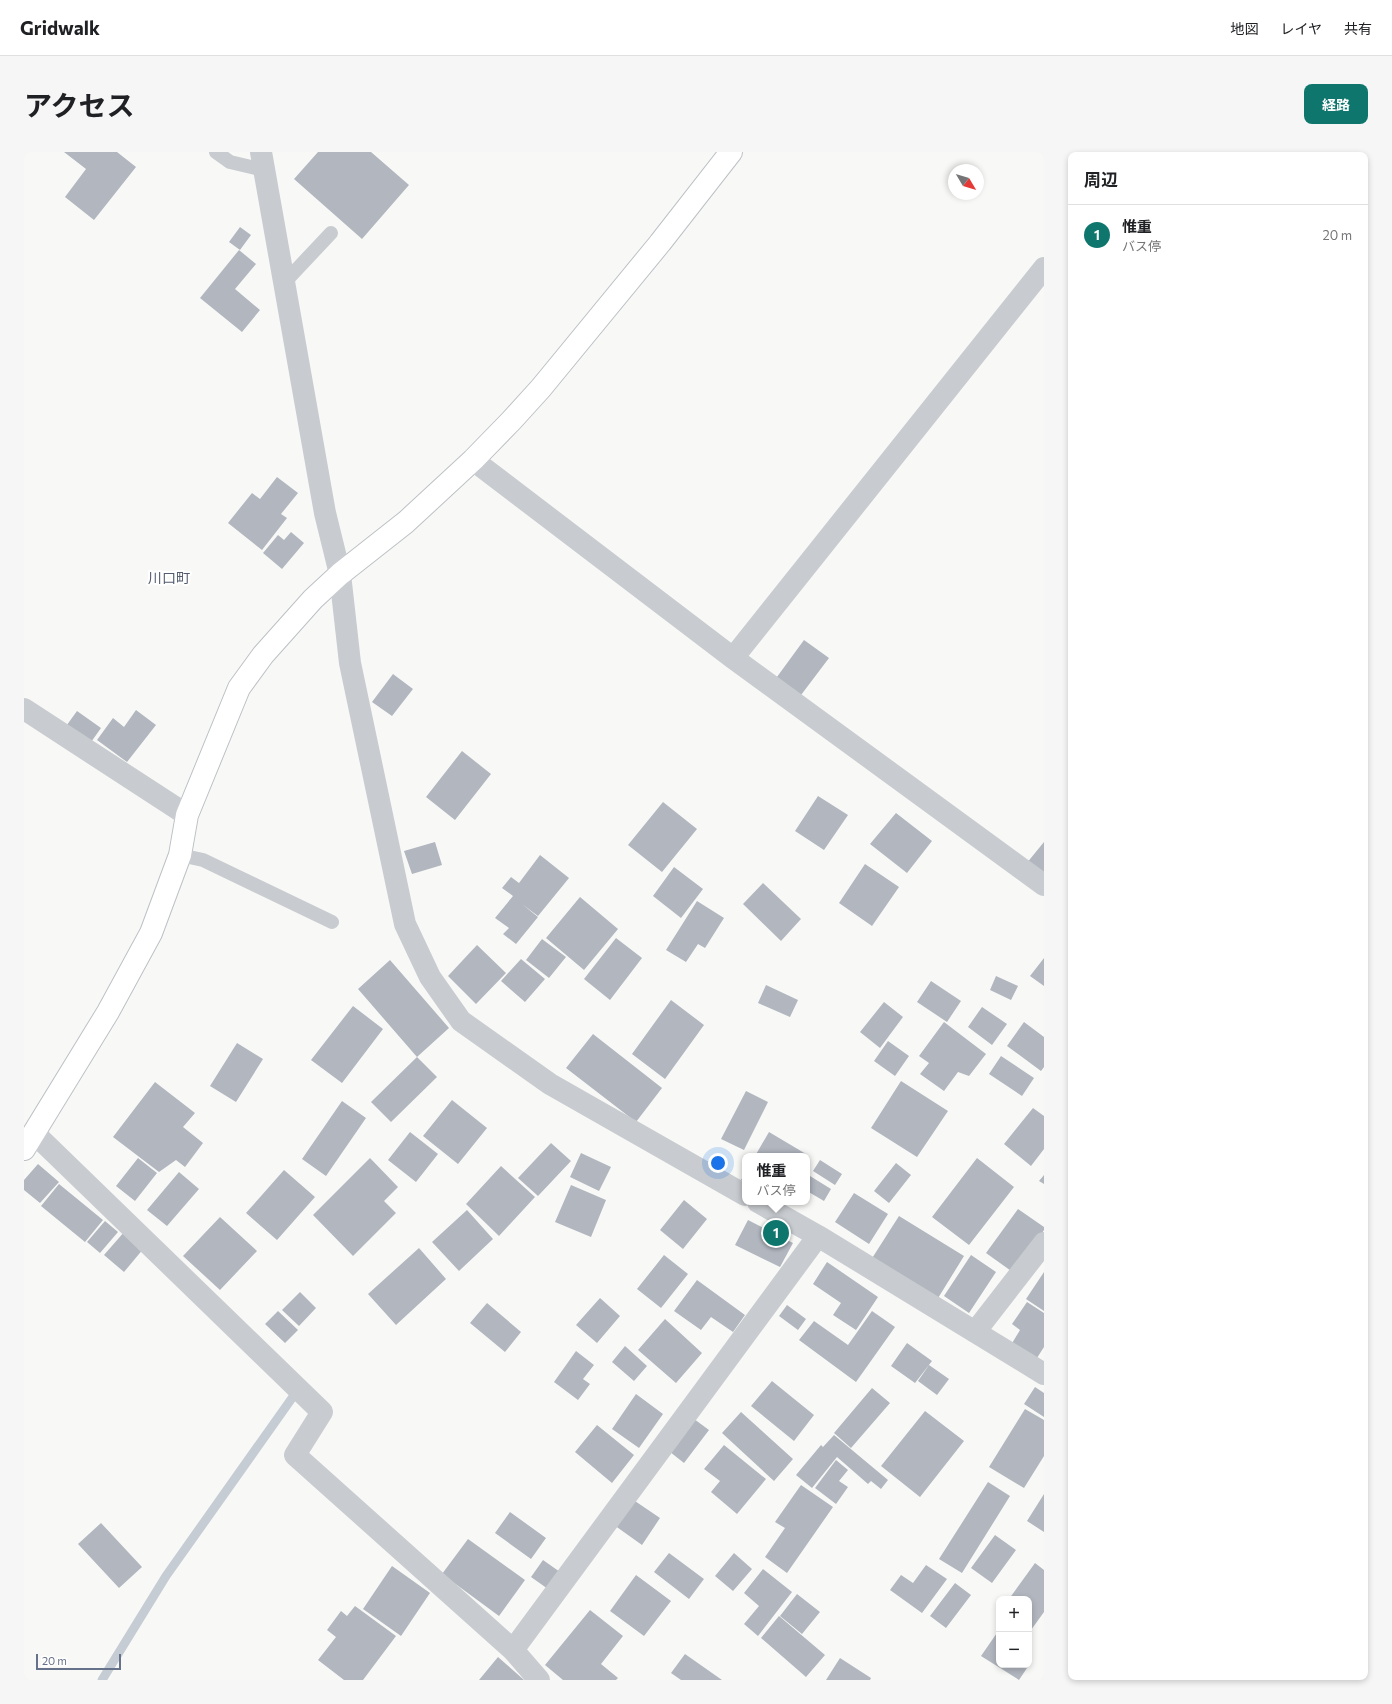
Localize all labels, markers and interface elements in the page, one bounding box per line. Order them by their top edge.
text: Gridwalk [20,16,100,39]
text: 地図 [1230,20,1258,37]
text: レイヤ [1280,20,1322,37]
text: 共有 [1344,20,1372,37]
button: 経路 [1304,84,1368,124]
text: アクセス [24,88,135,122]
north arrow [948,164,984,200]
text: 周辺 [1084,169,1118,190]
text: 惟重 [1122,217,1152,235]
text: 1 [1094,227,1100,243]
text: 20 m [1323,227,1352,243]
text: バス停 [1122,238,1161,254]
district label: 川口町 [148,569,190,586]
your location [708,1153,728,1173]
popup [742,1153,810,1205]
text: 惟重 [756,1161,787,1179]
text: バス停 [756,1182,796,1198]
pin: 1 [763,1218,789,1248]
map controls [996,1596,1032,1668]
button: + [996,1596,1032,1632]
button: − [996,1632,1032,1668]
scale bar [36,1652,121,1671]
text: 20 m [42,1654,67,1667]

